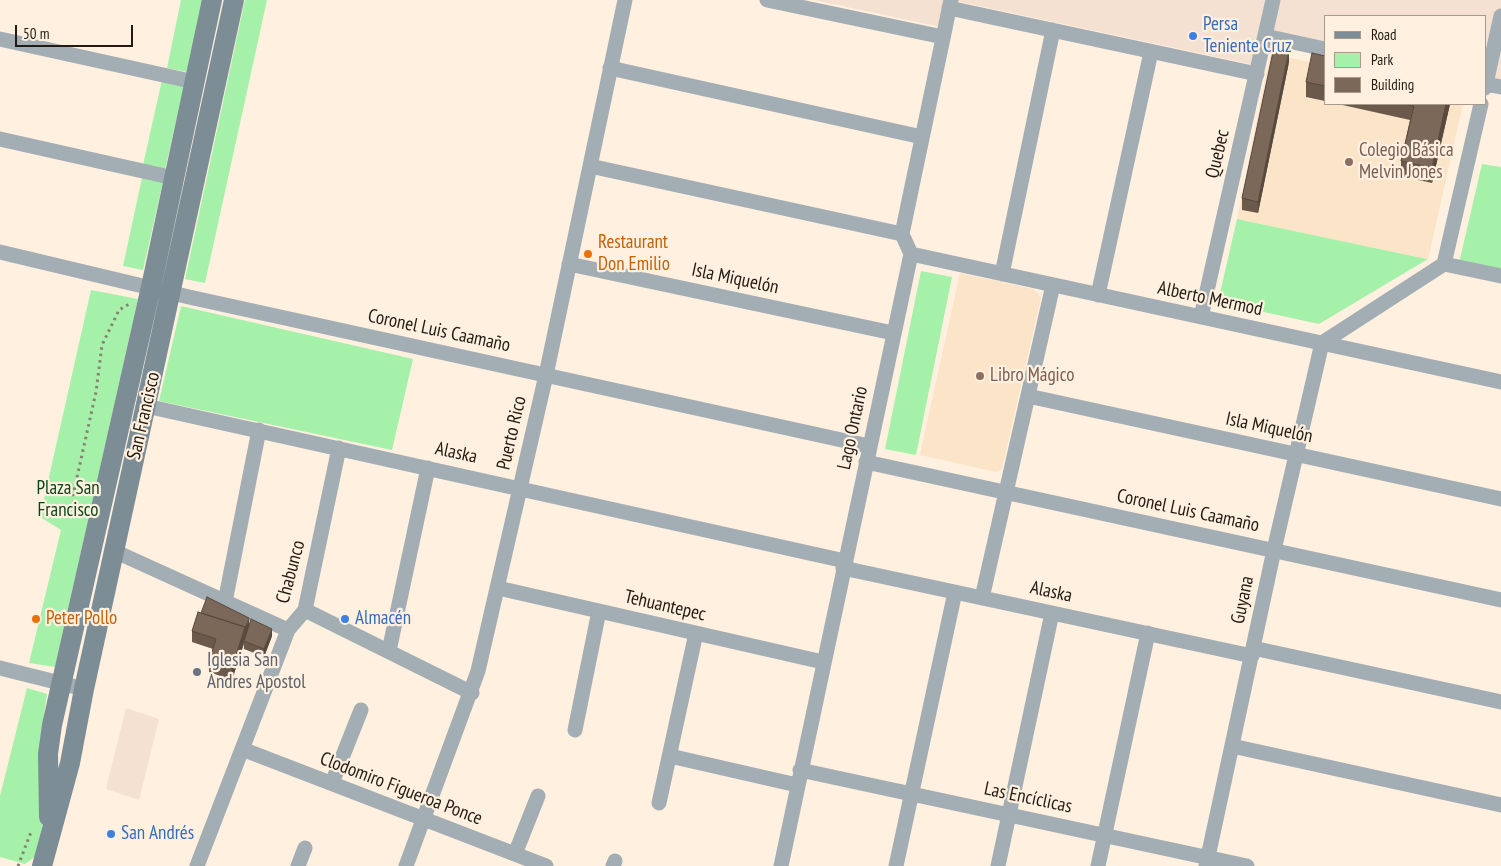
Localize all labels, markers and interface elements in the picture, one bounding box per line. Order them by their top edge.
place label: Persa Teniente Cruz [1203,14,1292,58]
scale bar [18,15,135,47]
legend [1324,15,1486,105]
text: 50 m [23,24,49,43]
text: Road [1371,25,1397,44]
marker: Persa Teniente Cruz [1187,30,1199,42]
text: Park [1371,50,1393,69]
text: Building [1371,75,1414,94]
street label: Quebec [1201,127,1235,181]
place label: Colegio Básica Melvin Jones [1359,140,1454,184]
marker: Colegio Básica Melvin Jones [1343,156,1355,168]
place label: Restaurant Don Emilio [598,232,670,276]
marker: Restaurant Don Emilio [582,248,594,260]
street label: Isla Miquelón [689,259,781,299]
street label: Alberto Mermod [1156,277,1264,321]
street label: Coronel Luis Caamaño [366,305,512,357]
place label: Libro Mágico [990,365,1074,387]
street label: San Francisco [123,370,165,462]
marker: Libro Mágico [974,370,986,382]
street label: Lago Ontario [833,384,873,472]
street label: Puerto Rico [492,394,532,472]
street label: Isla Miquelón [1223,408,1315,448]
street label: Alaska [433,437,479,469]
park label: Plaza San Francisco [36,478,100,522]
street label: Coronel Luis Caamaño [1115,485,1261,537]
street label: Chabunco [272,538,310,606]
street label: Guyana [1227,574,1259,626]
street label: Alaska [1028,576,1074,608]
street label: Tehuantepec [622,586,708,626]
place label: Peter Pollo [46,608,117,630]
place label: Almacén [355,608,411,630]
marker: Peter Pollo [30,613,42,625]
marker: Almacén [339,613,351,625]
place label: Iglesia San Andres Apostol [207,650,306,694]
marker: Iglesia San Andres Apostol [191,666,203,678]
street label: Clodomiro Figueroa Ponce [317,748,485,830]
street label: Las Encíclicas [982,778,1074,818]
place label: San Andrés [121,823,194,845]
marker: San Andrés [105,828,117,840]

